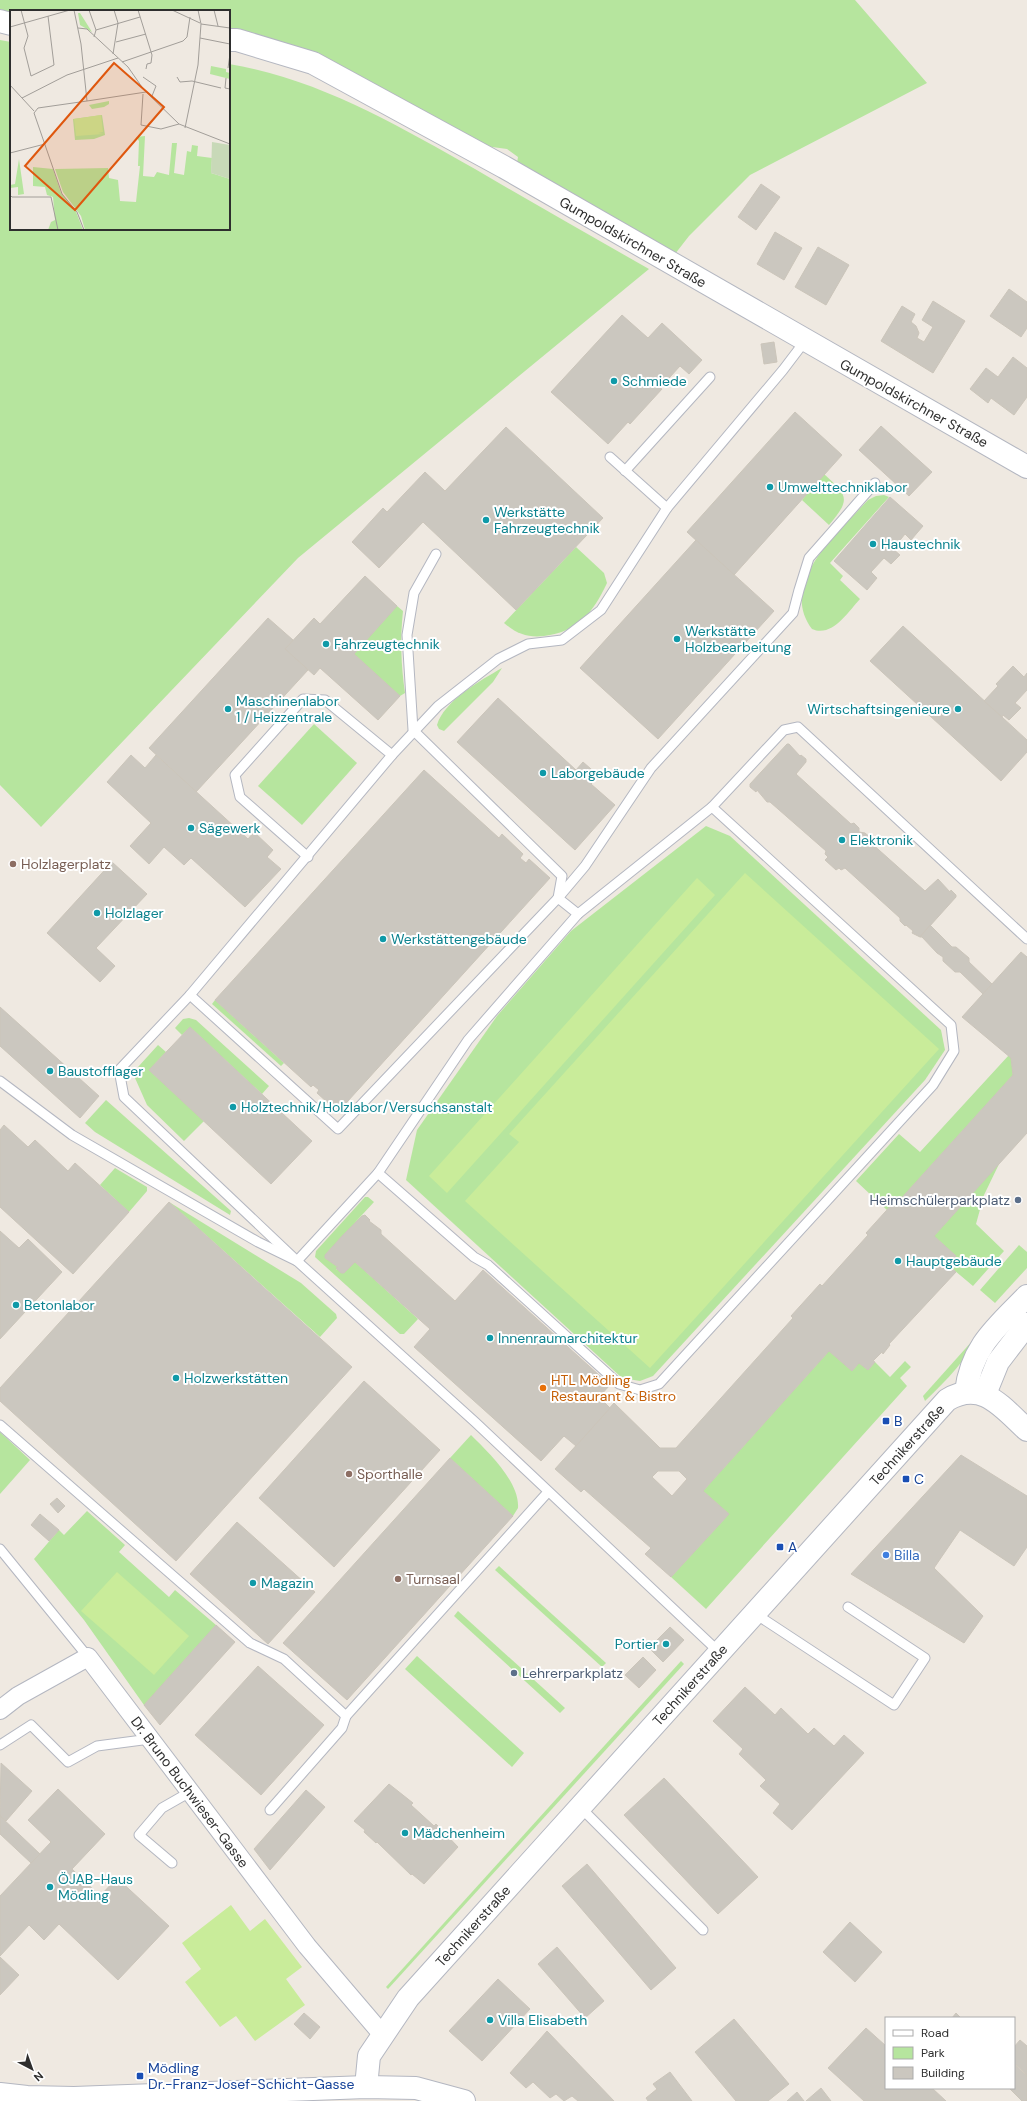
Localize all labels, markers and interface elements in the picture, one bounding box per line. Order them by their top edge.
inset map [10,10,230,230]
street label: Gumpoldskirchner Straße [556,193,710,292]
street label: Gumpoldskirchner Straße [837,355,991,451]
place label: Schmiede [622,372,687,390]
marker: Schmiede [609,376,619,386]
place label: Umwelttechniklabor [778,478,907,496]
marker: Umwelttechniklabor [765,482,775,492]
place label: Werkstätte Fahrzeugtechnik [494,503,600,537]
marker: Werkstätte Fahrzeugtechnik [481,515,491,525]
place label: Haustechnik [881,535,961,553]
marker: Haustechnik [868,539,878,549]
place label: Werkstätte Holzbearbeitung [685,622,792,656]
marker: Werkstätte Holzbearbeitung [672,634,682,644]
place label: Fahrzeugtechnik [334,635,440,653]
marker: Fahrzeugtechnik [321,639,331,649]
place label: Maschinenlabor 1 / Heizzentrale [236,692,339,726]
place label: Wirtschaftsingenieure [807,700,950,718]
marker: Maschinenlabor 1 / Heizzentrale [223,704,233,714]
marker: Wirtschaftsingenieure [953,704,963,714]
place label: Laborgebäude [551,764,645,782]
marker: Laborgebäude [538,768,548,778]
place label: Sägewerk [199,819,261,837]
marker: Sägewerk [186,823,196,833]
place label: Elektronik [850,831,913,849]
marker: Elektronik [837,835,847,845]
place label: Holzlagerplatz [21,855,111,873]
marker: Holzlagerplatz [8,859,18,869]
place label: Holzlager [105,904,164,922]
marker: Holzlager [92,908,102,918]
place label: Werkstättengebäude [391,930,527,948]
marker: Werkstättengebäude [378,934,388,944]
place label: Baustofflager [58,1062,143,1080]
marker: Baustofflager [45,1066,55,1076]
place label: Holztechnik/Holzlabor/Versuchsanstalt [241,1098,492,1116]
marker: Holztechnik/Holzlabor/Versuchsanstalt [228,1102,238,1112]
place label: Heimschülerparkplatz [869,1191,1010,1209]
marker: Heimschülerparkplatz [1013,1195,1023,1205]
place label: Hauptgebäude [906,1252,1002,1270]
marker: Hauptgebäude [893,1256,903,1266]
place label: Betonlabor [24,1296,95,1314]
marker: Betonlabor [11,1300,21,1310]
place label: Innenraumarchitektur [498,1329,638,1347]
marker: Innenraumarchitektur [485,1333,495,1343]
place label: Holzwerkstätten [184,1369,288,1387]
place label: HTL Mödling Restaurant & Bistro [551,1371,676,1405]
marker: Holzwerkstätten [171,1373,181,1383]
marker: HTL Mödling Restaurant & Bistro [538,1383,548,1393]
street label: Technikerstraße [866,1400,948,1490]
place label: B [894,1412,902,1430]
marker: B [881,1416,891,1426]
place label: Sporthalle [357,1465,423,1483]
marker: Sporthalle [344,1469,354,1479]
place label: C [914,1470,924,1488]
marker: C [901,1474,911,1484]
place label: A [788,1538,797,1556]
marker: A [775,1542,785,1552]
place label: Billa [894,1546,920,1564]
marker: Billa [881,1550,891,1560]
place label: Turnsaal [406,1570,460,1588]
place label: Magazin [261,1574,314,1592]
marker: Turnsaal [393,1574,403,1584]
marker: Magazin [248,1578,258,1588]
place label: Portier [615,1635,658,1653]
marker: Portier [661,1639,671,1649]
street label: Technikerstraße [649,1640,731,1730]
place label: Lehrerparkplatz [522,1664,623,1682]
marker: Lehrerparkplatz [509,1668,519,1678]
street label: Dr. Bruno Buchwieser-Gasse [127,1713,253,1871]
place label: Mädchenheim [413,1824,505,1842]
marker: Mädchenheim [400,1828,410,1838]
place label: ÖJAB-Haus Mödling [58,1870,133,1904]
street label: Technikerstraße [432,1881,514,1971]
marker: ÖJAB-Haus Mödling [45,1882,55,1892]
place label: Villa Elisabeth [498,2011,587,2029]
marker: Villa Elisabeth [485,2015,495,2025]
legend [885,2017,1015,2089]
text: Road [921,2025,949,2041]
text: Park [921,2045,945,2061]
north arrow [12,2049,52,2089]
place label: Mödling Dr.-Franz-Josef-Schicht-Gasse [148,2059,354,2093]
text: Building [921,2065,965,2081]
text: N [31,2069,46,2084]
marker: Mödling Dr.-Franz-Josef-Schicht-Gasse [135,2071,145,2081]

